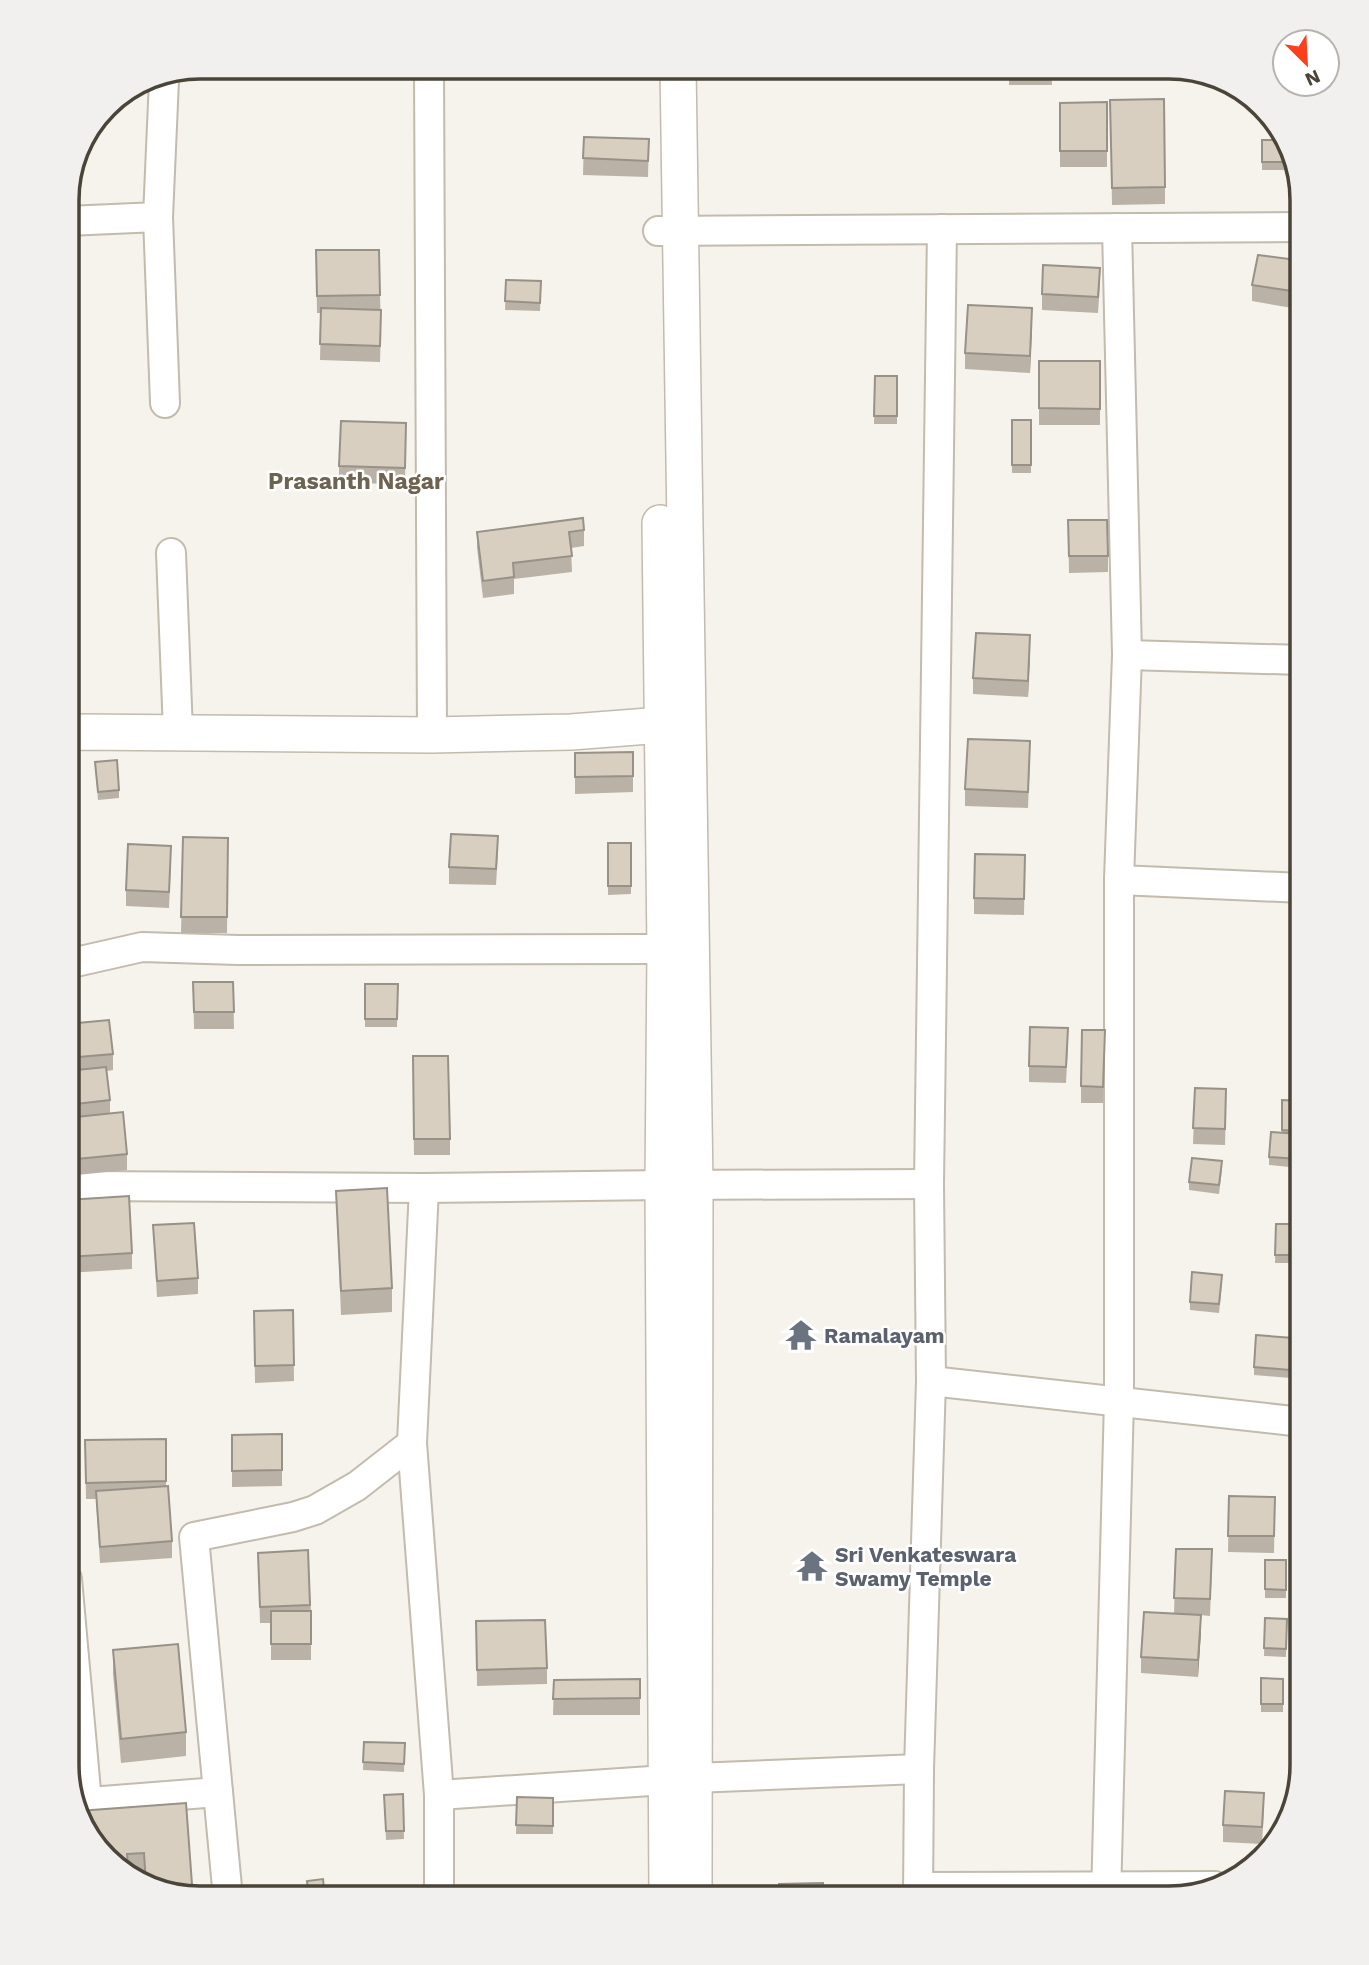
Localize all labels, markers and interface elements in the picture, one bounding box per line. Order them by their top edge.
north arrow [1271,28,1341,98]
text: N [1302,65,1324,91]
district label: Prasanth Nagar [268,468,444,495]
temple icon: Ramalayam [784,1318,818,1352]
place label: Ramalayam [824,1323,945,1348]
place label: Sri Venkateswara Swamy Temple [835,1542,1017,1591]
temple icon: Sri Venkateswara Swamy Temple [795,1549,829,1583]

